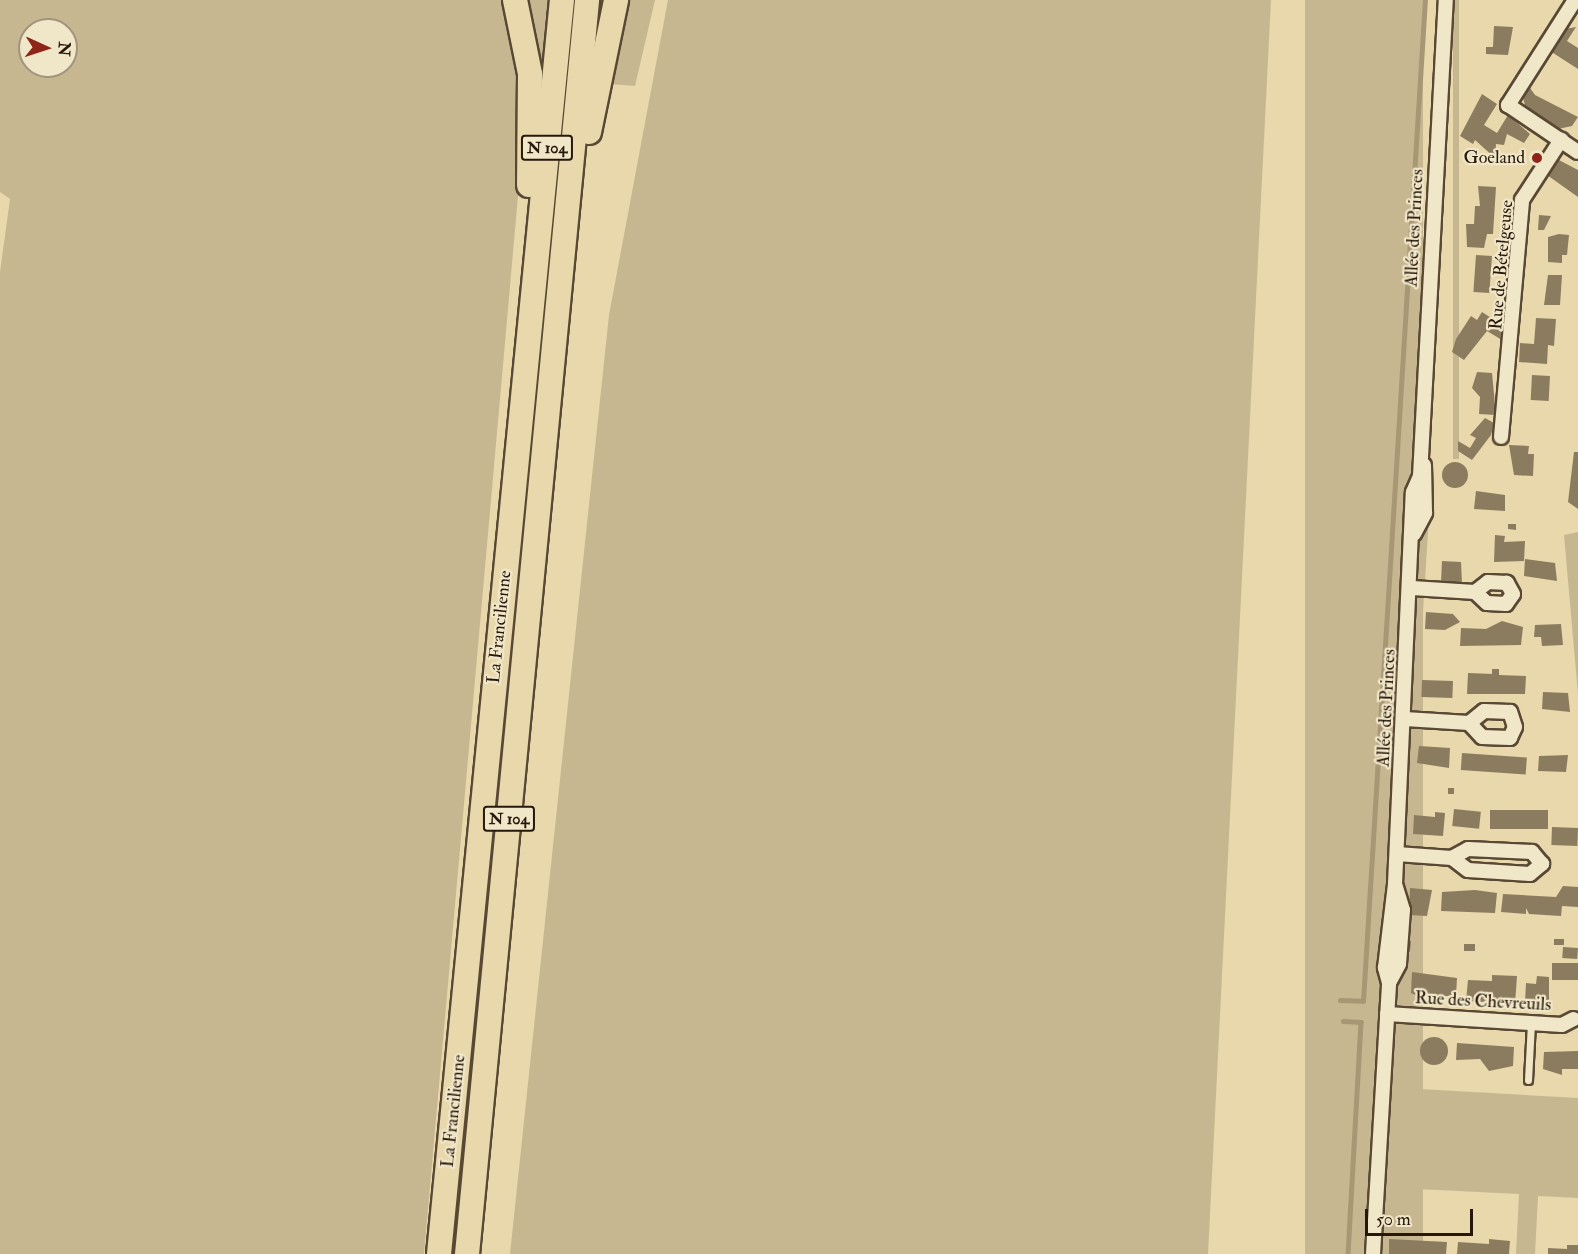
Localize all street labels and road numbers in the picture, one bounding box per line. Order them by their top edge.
road number: N 104 [520,135,574,161]
street label: Allée des Princes [1401,169,1429,287]
street label: Rue de Bételgeuse [1486,199,1518,331]
street label: La Francilienne [483,569,517,685]
street label: Allée des Princes [1373,649,1401,767]
road number: N 104 [482,806,536,832]
street label: Rue des Chevreuils [1414,988,1552,1016]
street label: La Francilienne [437,1053,471,1169]

